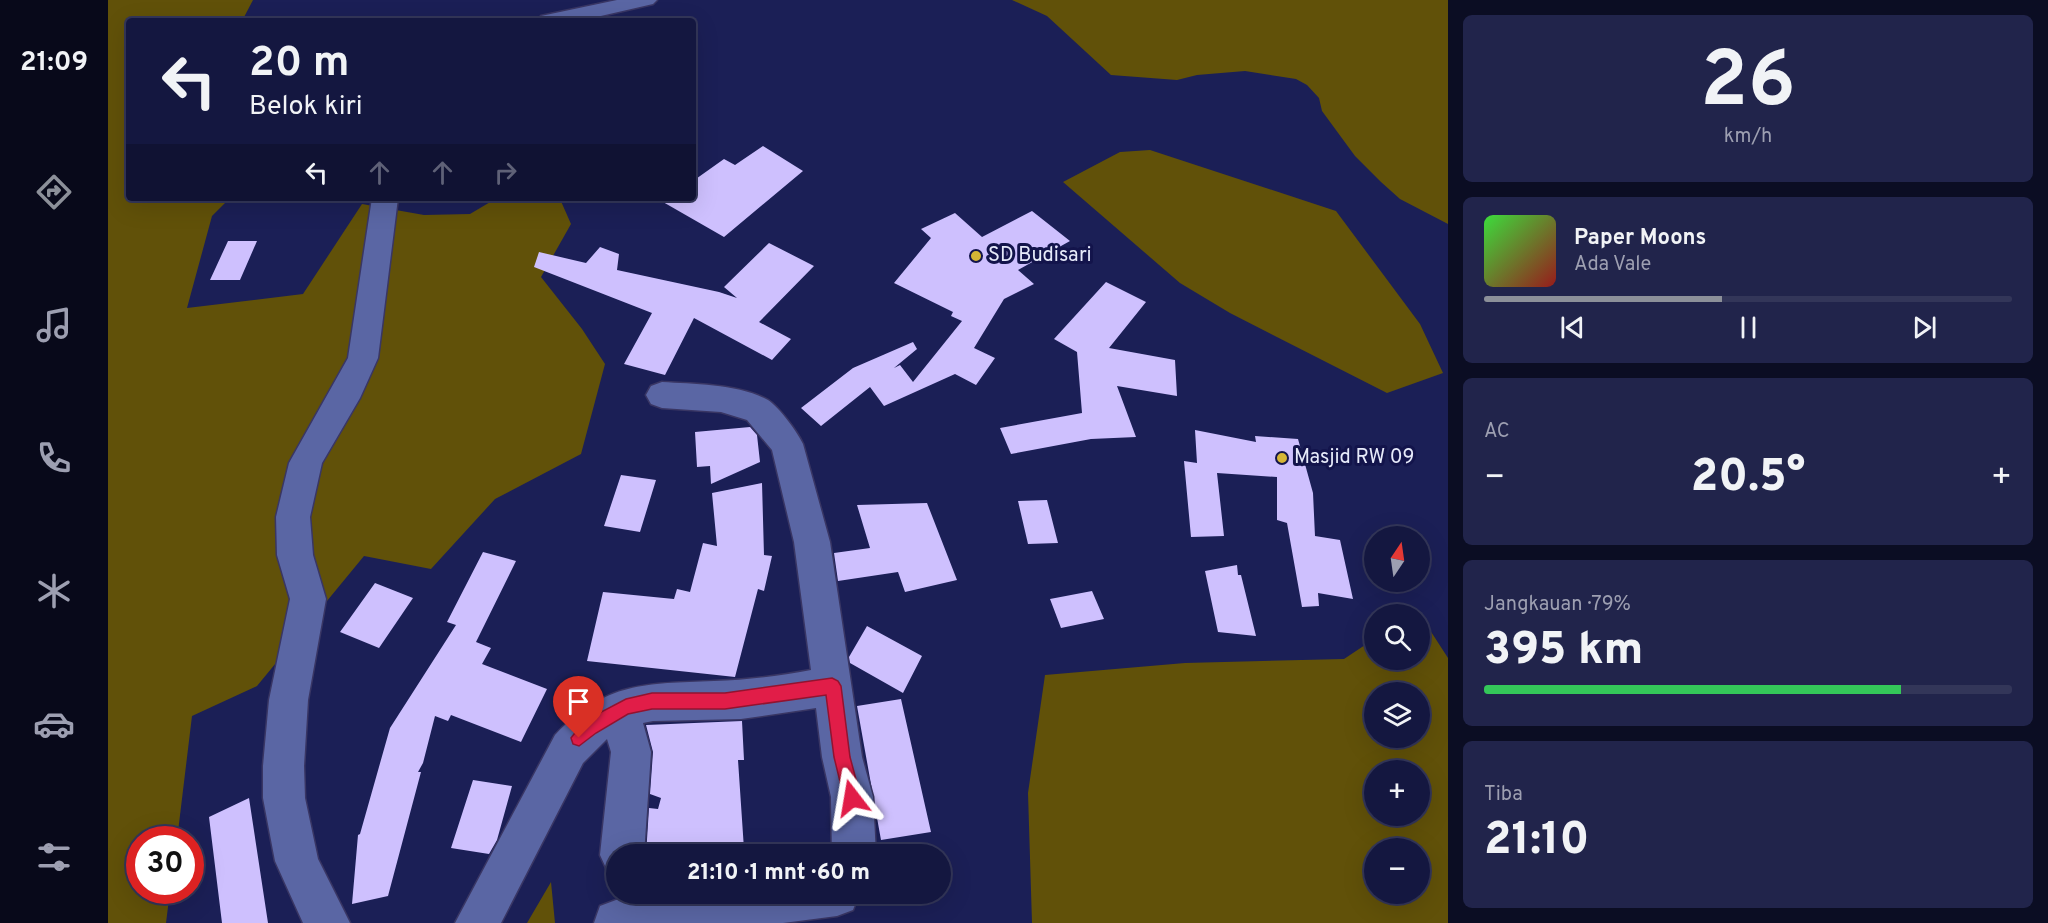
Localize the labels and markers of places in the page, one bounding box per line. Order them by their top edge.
place label: SD Budisari [988,243,1092,269]
marker: SD Budisari [969,249,983,263]
place label: Masjid RW 09 [1294,445,1414,471]
marker: Masjid RW 09 [1275,451,1289,465]
pin [553,676,604,738]

